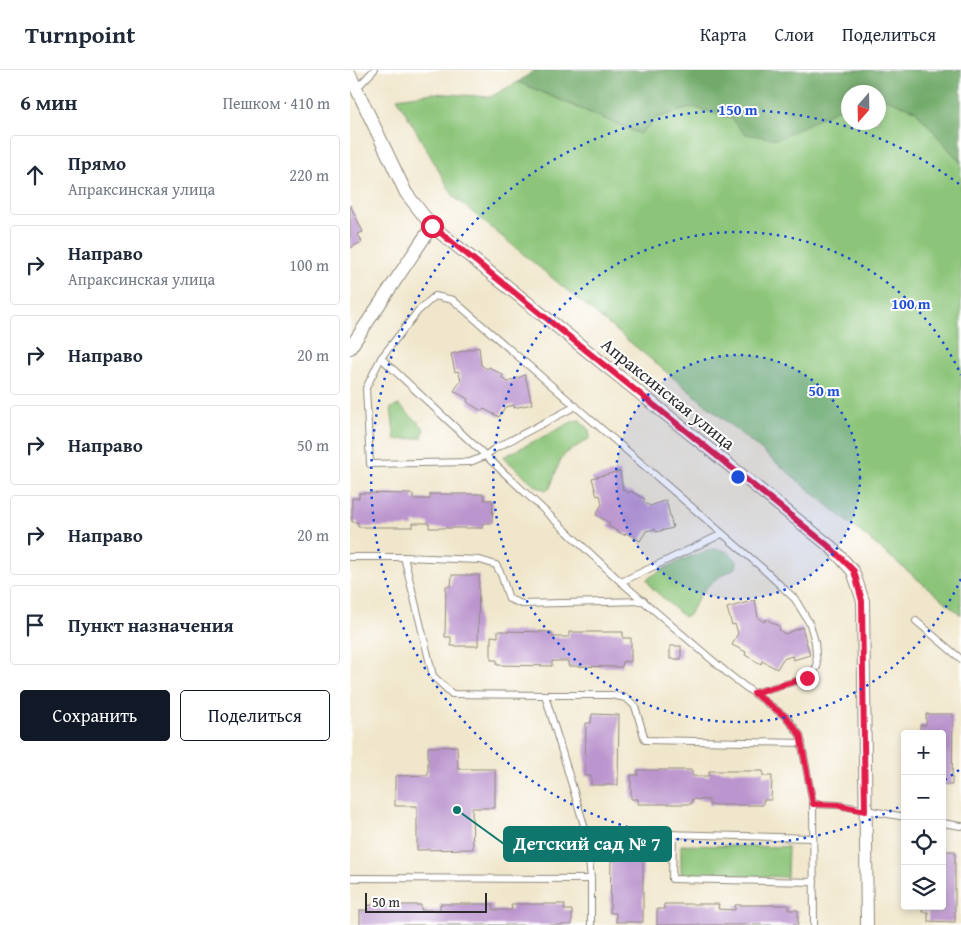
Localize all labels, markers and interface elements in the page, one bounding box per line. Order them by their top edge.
text: Turnpoint [25,17,135,52]
text: Карта [700,21,747,48]
text: Слои [775,21,814,48]
text: Поделиться [842,21,936,48]
north arrow [841,85,886,130]
text: 6 мин [20,87,77,118]
text: Пешком · 410 m [223,91,330,115]
text: 150 m [718,99,758,120]
text: Прямо [68,149,126,177]
icon: ahead [21,161,49,189]
text: 220 m [289,163,329,187]
text: Апраксинская улица [68,177,215,201]
route start [421,215,444,238]
text: Направо [68,239,143,267]
icon: right [21,251,49,279]
text: 100 m [289,253,329,277]
text: Апраксинская улица [68,267,215,291]
text: 100 m [891,293,931,314]
street label: Апраксинская улица [595,331,741,456]
icon: right [21,341,49,369]
text: Направо [68,341,143,369]
text: 20 m [297,343,329,367]
text: 50 m [808,380,840,401]
icon: right [21,431,49,459]
text: Направо [68,431,143,459]
text: 50 m [297,433,329,457]
centre of rings [729,468,747,486]
icon: right [21,521,49,549]
text: Направо [68,521,143,549]
text: 20 m [297,523,329,547]
icon: arrive [21,611,49,639]
text: Пункт назначения [68,611,234,639]
route end [796,667,819,690]
button: Сохранить [20,690,170,741]
button: Поделиться [180,690,330,741]
map controls [901,730,946,910]
button: + [901,730,946,775]
button: − [901,775,946,820]
button: locate [901,820,946,865]
callout: Детский сад № 7 [504,827,671,861]
text: Детский сад № 7 [512,829,661,857]
button: layers [901,865,946,910]
scale bar [365,890,488,913]
text: 50 m [372,892,400,912]

